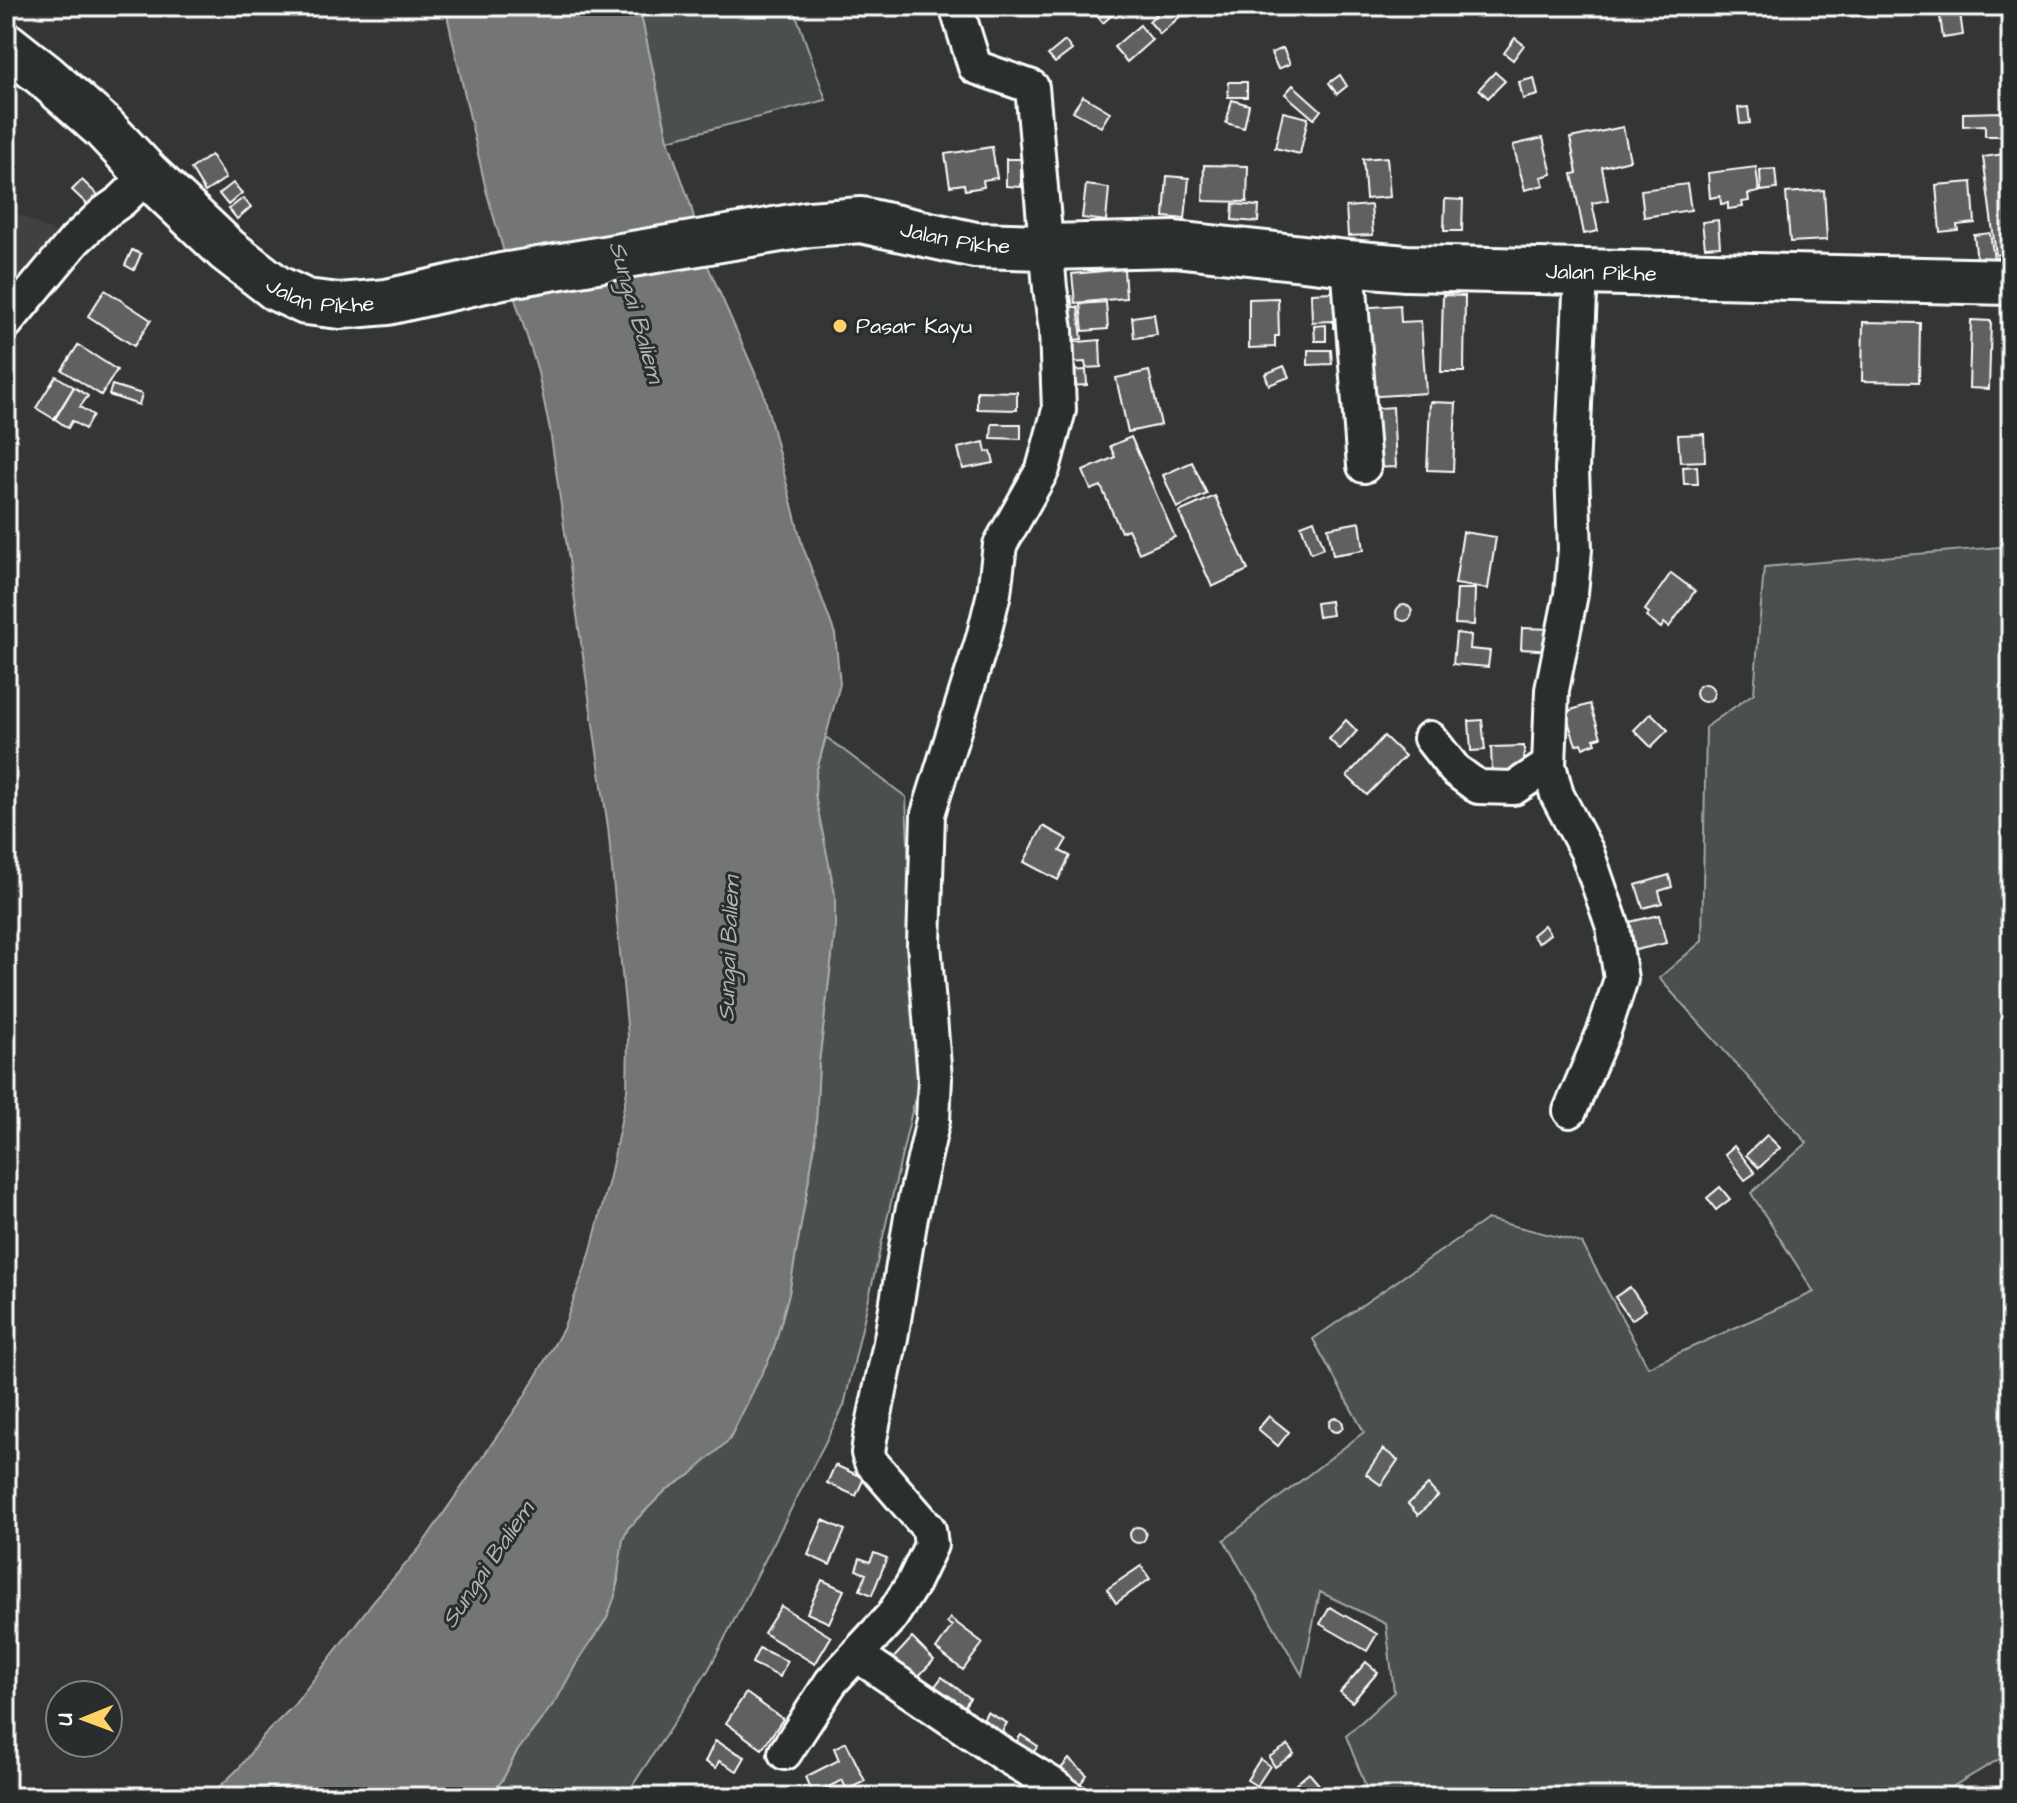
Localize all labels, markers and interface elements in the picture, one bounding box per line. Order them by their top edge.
street label: Jalan Pikhe [897,214,1011,261]
water label: Sungai Baliem [599,237,673,389]
street label: Jalan Pikhe [1545,256,1657,289]
street label: Jalan Pikhe [259,270,376,322]
place label: Pasar Kayu [856,311,972,343]
marker: Pasar Kayu [831,317,849,335]
water label: Sungai Baliem [709,873,750,1022]
water label: Sungai Baliem [433,1493,545,1635]
north arrow [44,1679,124,1759]
text: U [50,1713,81,1726]

